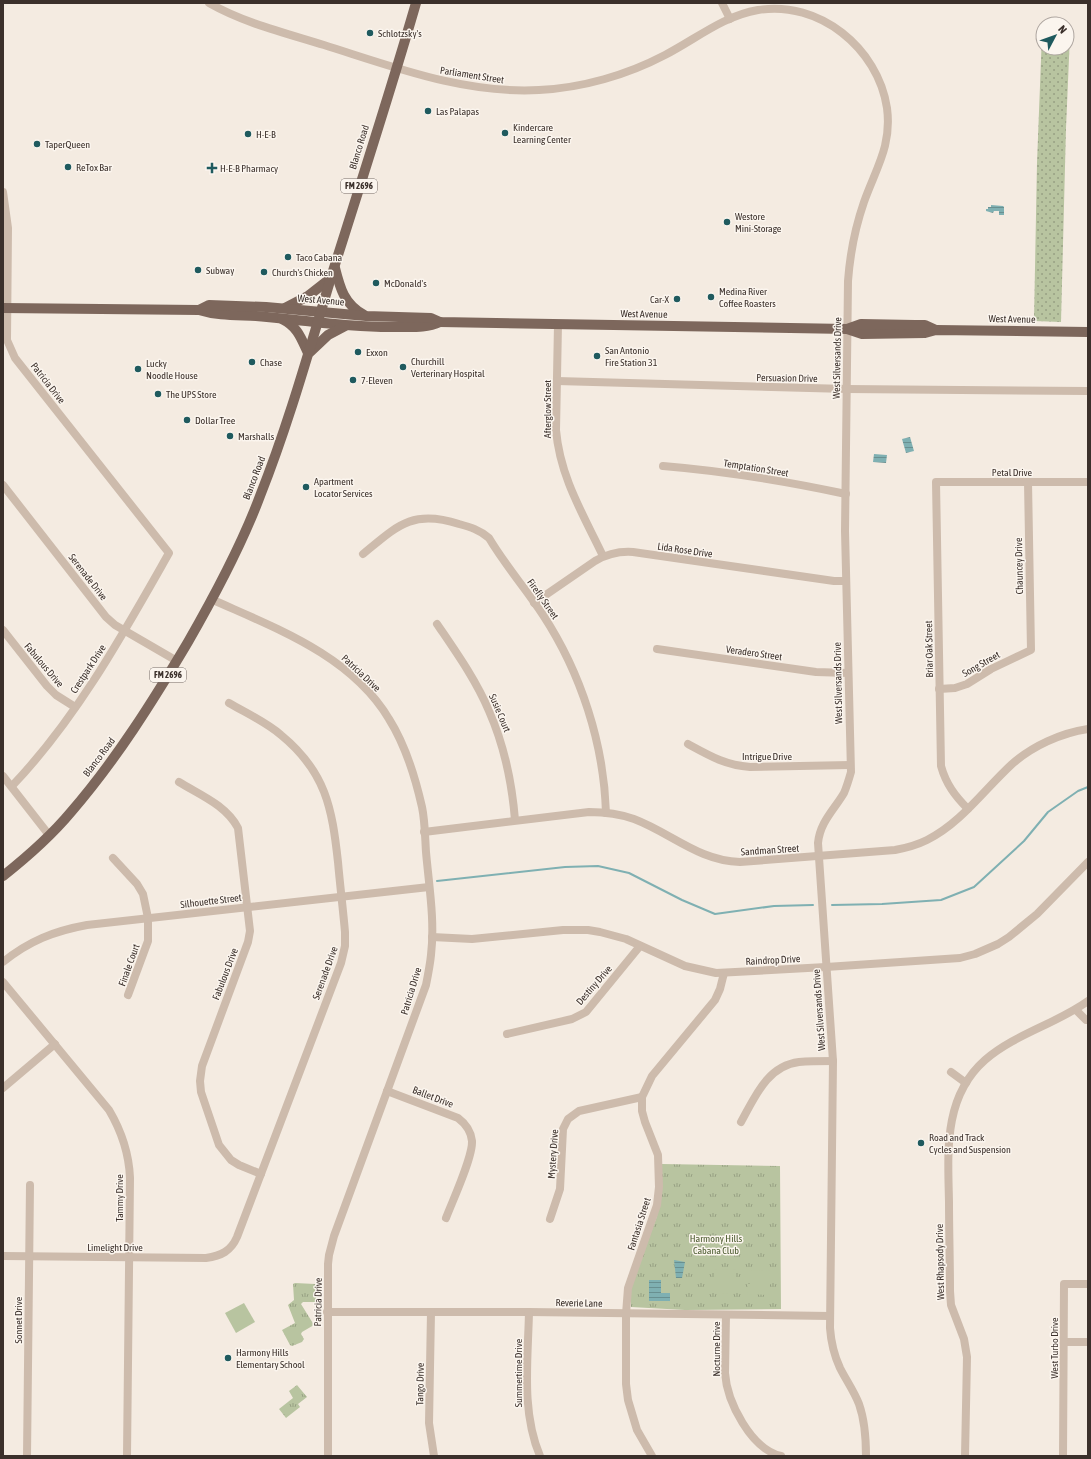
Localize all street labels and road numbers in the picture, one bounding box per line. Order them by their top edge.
street label: Parliament Street [439,65,505,86]
street label: Blanco Road [347,123,371,170]
road number: FM 2696 [341,179,377,193]
street label: West Avenue [297,292,345,308]
street label: West Avenue [620,308,668,320]
street label: West Avenue [988,313,1036,325]
street label: West Silversands Drive [831,317,843,399]
street label: Patricia Drive [29,360,68,406]
street label: Persuasion Drive [756,372,818,384]
street label: Afterglow Street [542,380,553,438]
street label: Blanco Road [241,454,267,501]
street label: Temptation Street [723,457,789,479]
street label: Petal Drive [992,467,1033,478]
street label: Chauncey Drive [1013,537,1025,594]
street label: Lida Rose Drive [657,541,714,559]
street label: Serenade Drive [66,552,110,603]
street label: Firefly Street [525,577,561,621]
street label: Briar Oak Street [923,620,935,678]
street label: Fabulous Drive [22,641,66,690]
street label: Crestpark Drive [68,642,108,695]
street label: West Silversands Drive [832,642,844,724]
street label: Veradero Street [725,644,783,662]
street label: Song Street [960,649,1002,679]
street label: Patricia Drive [339,652,383,694]
road number: FM 2696 [150,668,186,682]
street label: Susie Court [487,692,513,734]
street label: Blanco Road [81,735,117,779]
street label: Intrigue Drive [742,751,792,762]
street label: Sandman Street [740,842,800,858]
street label: Silhouette Street [180,892,242,910]
street label: Finale Court [116,942,142,988]
street label: Serenade Drive [310,944,340,1001]
street label: Fabulous Drive [210,946,240,1001]
street label: Raindrop Drive [745,953,801,967]
street label: Destiny Drive [574,963,614,1007]
street label: Patricia Drive [399,966,424,1016]
street label: West Silversands Drive [811,968,827,1051]
street label: Ballet Drive [411,1084,455,1110]
street label: Mystery Drive [546,1128,560,1179]
street label: Tammy Drive [114,1174,125,1222]
street label: Fantasia Street [625,1196,653,1252]
street label: West Rhapsody Drive [934,1223,946,1300]
street label: Limelight Drive [87,1242,143,1253]
street label: Patricia Drive [312,1277,324,1327]
street label: Sonnet Drive [13,1296,24,1343]
street label: Reverie Lane [555,1297,603,1309]
street label: West Turbo Drive [1049,1317,1060,1379]
street label: Nocturne Drive [711,1321,722,1377]
street label: Summertime Drive [513,1338,524,1407]
street label: Tango Drive [414,1362,426,1405]

